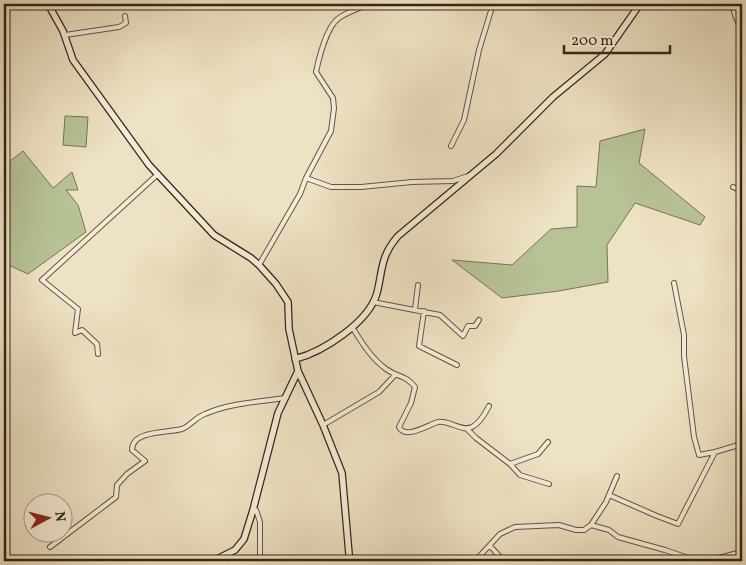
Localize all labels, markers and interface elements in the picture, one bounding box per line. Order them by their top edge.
scale bar [564,22,670,54]
text: 200 m [571,31,614,52]
north arrow [22,492,72,542]
text: N [49,510,69,523]

